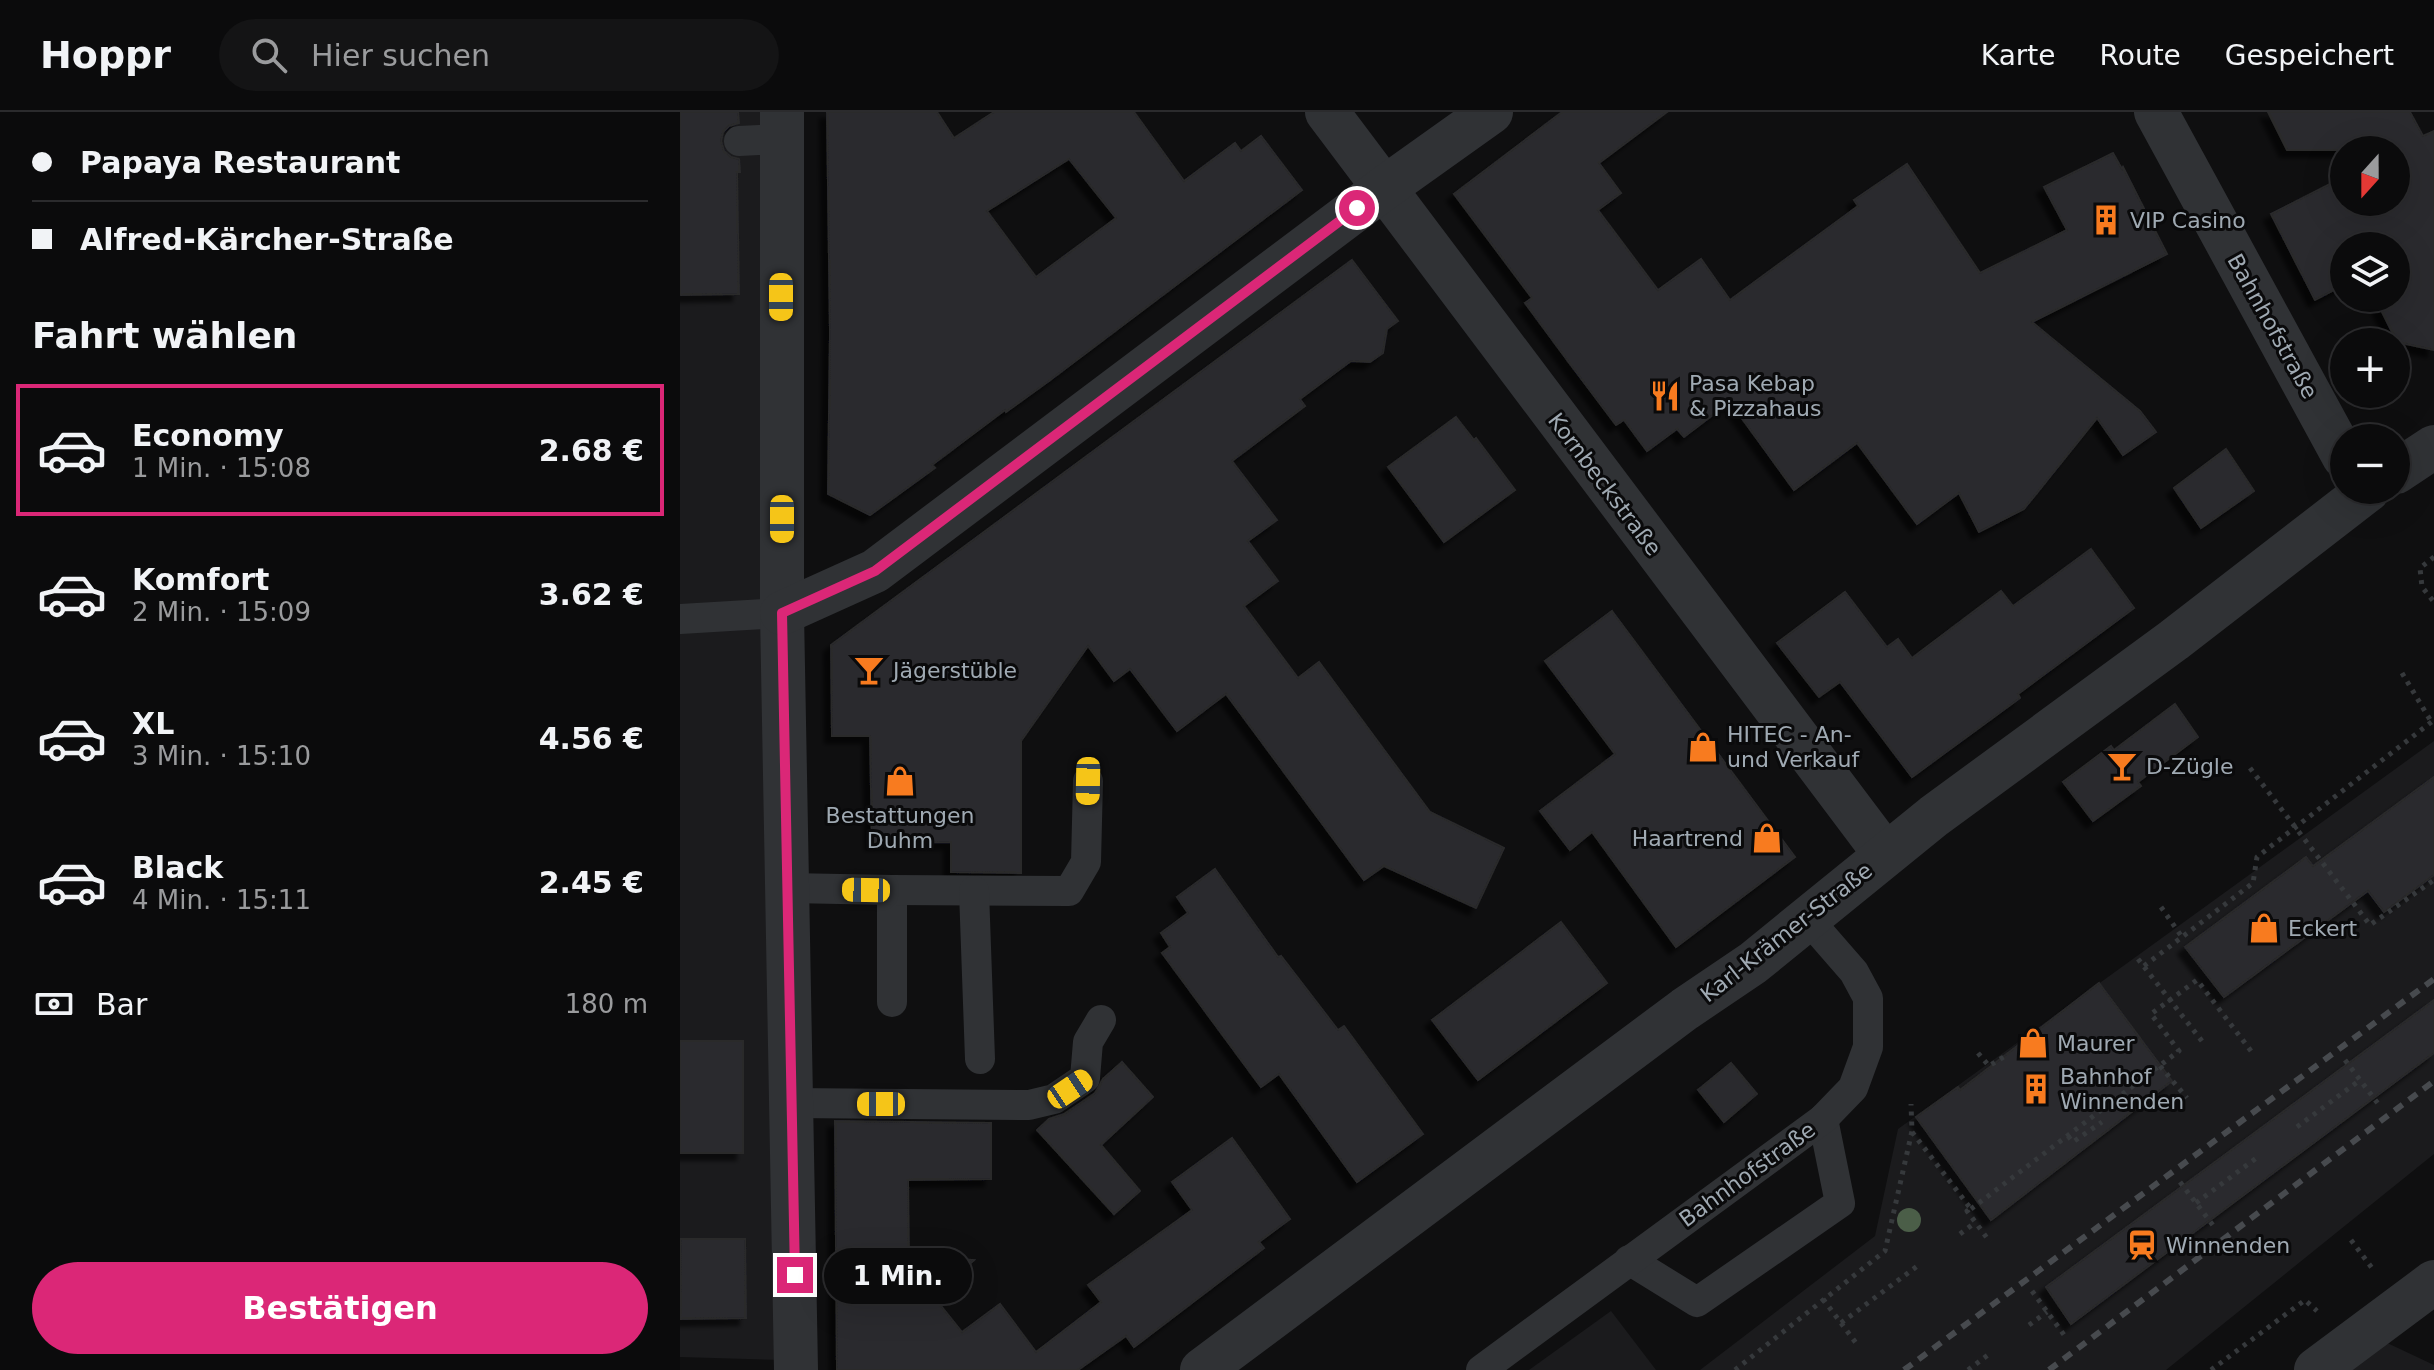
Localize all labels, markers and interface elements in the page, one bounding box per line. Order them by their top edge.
search box [219,19,779,91]
text: Hoppr [40,33,171,77]
icon: search [247,33,291,77]
text: Hier suchen [311,38,490,73]
text: Karte [1981,39,2056,72]
text: Route [2100,39,2181,72]
text: Gespeichert [2225,39,2394,72]
north arrow [2330,136,2410,216]
map controls [2330,136,2410,504]
text: Papaya Restaurant [80,145,400,180]
route start [1339,190,1375,226]
building icon: VIP Casino [2089,203,2123,237]
place label: VIP Casino [2130,208,2246,233]
text: Alfred-Kärcher-Straße [80,222,454,257]
button: layers [2330,232,2410,312]
street label: Bahnhofstraße [2222,250,2323,403]
car [769,273,793,321]
text: Fahrt wählen [32,315,297,356]
button: + [2330,328,2410,408]
place label: Pasa Kebap & Pizzahaus [1689,371,1821,421]
restaurant icon: Pasa Kebap & Pizzahaus [1648,379,1682,413]
street label: Kornbeckstraße [1543,408,1666,560]
icon: car [36,414,108,486]
text: Economy [132,418,284,453]
button: − [2330,424,2410,504]
text: 2.68 € [539,433,644,468]
text: 1 Min. · 15:08 [132,453,311,483]
car [770,495,794,543]
icon: car [36,558,108,630]
text: Komfort [132,562,269,597]
text: 3.62 € [539,577,644,612]
text: 2 Min. · 15:09 [132,597,311,627]
bar icon: Jägerstüble [852,653,886,687]
place label: Jägerstüble [891,658,1017,683]
icon: car [36,702,108,774]
text: XL [132,706,174,741]
text: 4.56 € [539,721,644,756]
place label: HITEC - An- und Verkauf [1727,722,1861,772]
shop icon: HITEC - An- und Verkauf [1686,730,1720,764]
text: 3 Min. · 15:10 [132,741,311,771]
bar icon: D-Zügle [2105,749,2139,783]
place label: D-Zügle [2146,754,2234,779]
car [1076,757,1100,805]
shop icon: Bestattungen Duhm [883,764,917,798]
place label: Bestattungen Duhm [826,803,974,853]
shop icon: Haartrend [1750,821,1784,855]
place label: Haartrend [1632,826,1743,851]
icon: car [36,846,108,918]
text: Black [132,850,223,885]
street label: Karl-Krämer-Straße [1696,858,1877,1007]
text: 2.45 € [539,865,644,900]
car [842,878,890,902]
text: 4 Min. · 15:11 [132,885,311,915]
shop icon: Eckert [2247,911,2281,945]
place label: Eckert [2288,916,2358,941]
icon: cash [32,982,76,1026]
text: Bar [96,987,147,1022]
text: 180 m [565,989,648,1019]
shop icon: Maurer [2016,1026,2050,1060]
place label: Maurer [2057,1031,2136,1056]
place label: Bahnhof Winnenden [2060,1064,2184,1114]
car [1043,1066,1097,1112]
building icon: Bahnhof Winnenden [2019,1072,2053,1106]
car [857,1092,905,1116]
street label: Bahnhofstraße [1675,1117,1820,1232]
station icon: Winnenden [2125,1228,2159,1262]
place label: Winnenden [2166,1233,2290,1258]
callout: 1 Min. [823,1247,971,1303]
route end [777,1257,813,1293]
text: 1 Min. [853,1261,943,1291]
button: Bestätigen [32,1262,648,1354]

